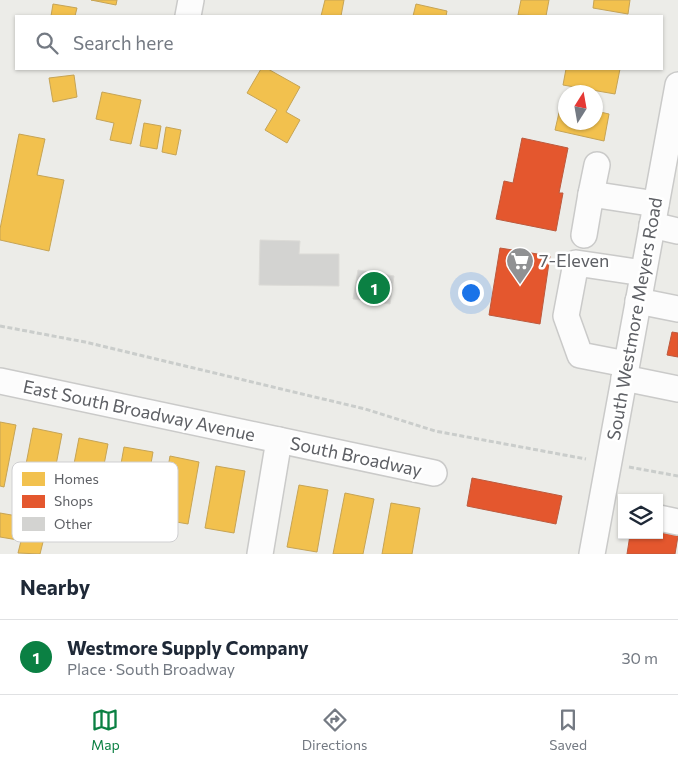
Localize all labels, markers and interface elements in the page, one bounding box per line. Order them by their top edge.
search box [15,15,663,70]
icon: search [33,29,61,57]
text: Search here [73,31,173,54]
north arrow [558,85,603,130]
street label: South Westmore Meyers Road [602,196,666,442]
supermarket icon: 7-Eleven [505,246,535,285]
place label: 7-Eleven [539,249,609,271]
pin: 1 [358,269,390,307]
your location [458,280,484,306]
street label: East South Broadway Avenue [21,375,257,445]
street label: South Broadway [288,431,424,481]
legend [12,462,178,542]
text: Homes [54,470,99,487]
text: Shops [54,492,93,509]
map controls [618,494,663,539]
button: layers [618,494,663,539]
text: Other [54,515,93,532]
text: Nearby [20,574,90,599]
text: Westmore Supply Company [67,636,309,659]
text: 1 [32,648,40,667]
text: 30 m [621,648,658,667]
text: Place · South Broadway [67,659,235,678]
tab: Map [91,706,120,753]
tab: Directions [302,706,367,753]
tab: Saved [549,706,587,753]

